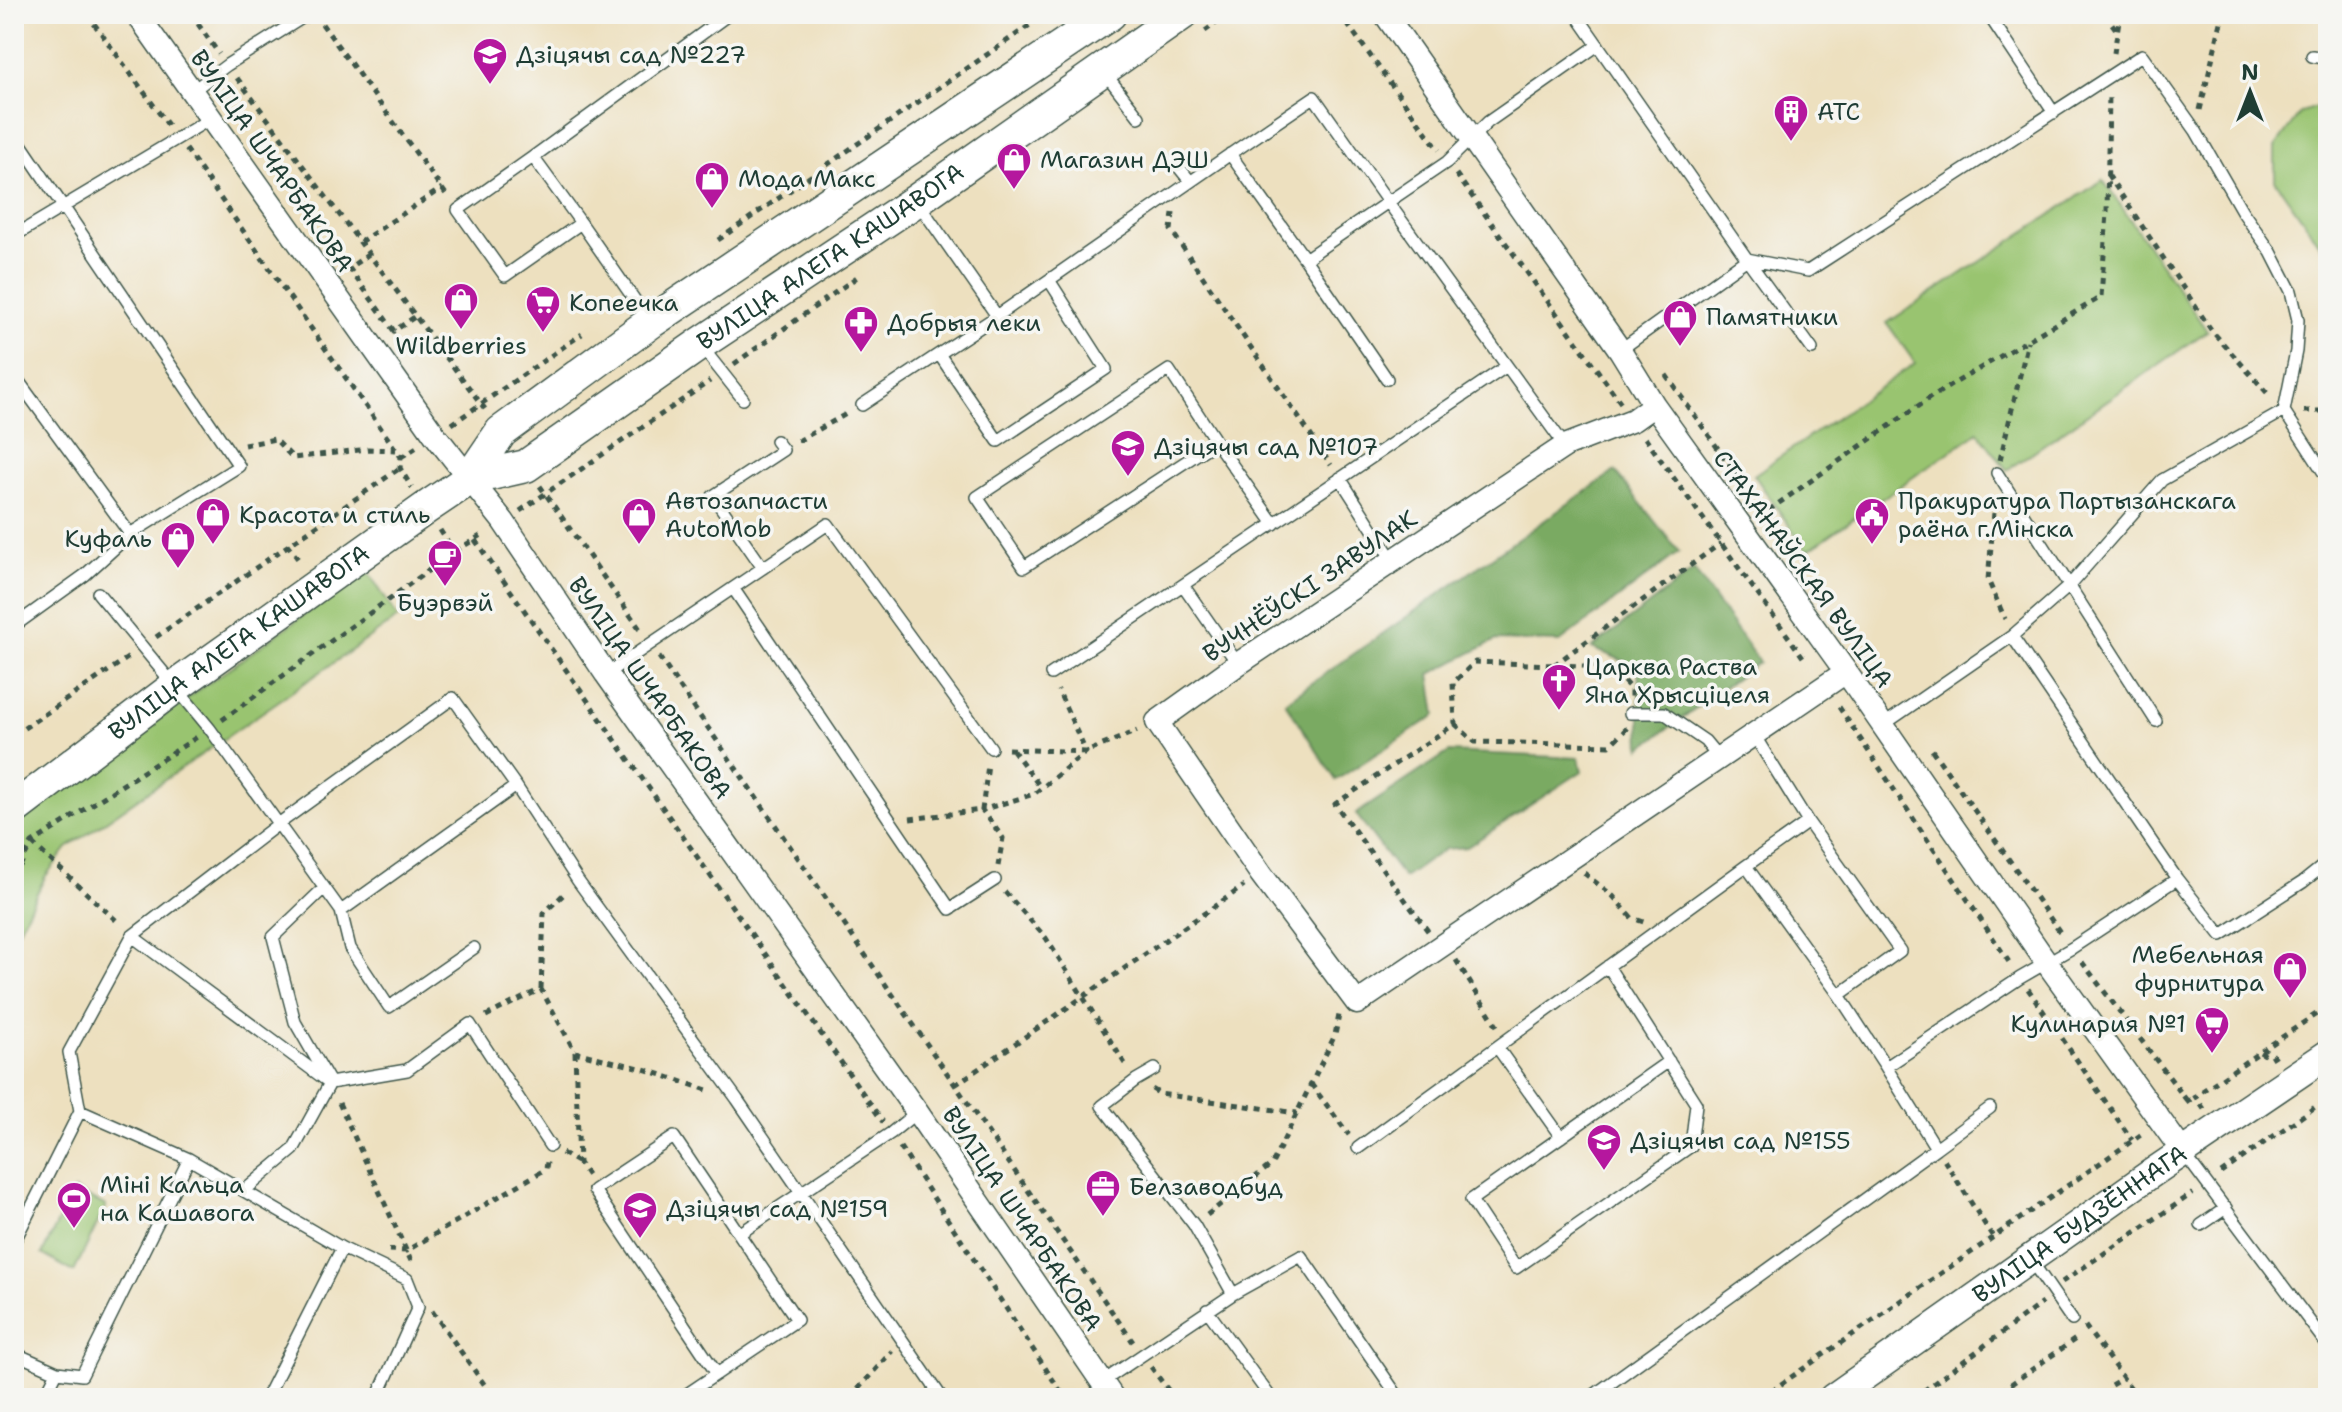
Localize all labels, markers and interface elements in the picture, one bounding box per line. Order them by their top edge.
school or university icon: Дзіцячы сад №227 [471,36,509,86]
place label: Дзіцячы сад №227 [516,39,746,71]
street label: ВУЛІЦА ШЧАРБАКОВА [183,43,361,279]
north arrow [2210,52,2290,132]
text: N [2241,58,2259,87]
building icon: АТС [1772,93,1810,143]
place label: АТС [1817,96,1860,128]
shop icon: Магазин ДЭШ [995,141,1033,191]
place label: Магазин ДЭШ [1040,144,1209,176]
street label: ВУЛІЦА АЛЕГА КАШАВОГА [691,156,970,358]
shop icon: Мода Макс [693,160,731,210]
place label: Мода Макс [738,163,876,195]
shop icon: Wildberries [442,281,480,331]
supermarket icon: Копеечка [524,284,562,334]
place label: Копеечка [569,287,678,319]
shop icon: Памятники [1661,298,1699,348]
place label: Памятники [1706,301,1838,333]
pharmacy icon: Добрыя леки [842,304,880,354]
place label: Добрыя леки [887,307,1041,339]
place label: Wildberries [395,330,527,362]
school or university icon: Дзіцячы сад №107 [1109,428,1147,478]
place label: Дзіцячы сад №107 [1154,431,1378,463]
street label: СТАХАНАЎСКАЯ ВУЛІЦА [1706,444,1900,694]
place label: Автозапчасти AutoMob [665,485,828,545]
place label: Пракуратура Партызанскага раёна г.Мінска [1898,485,2236,545]
shop icon: Красота и стиль [194,496,232,546]
shop icon: Автозапчасти AutoMob [620,496,658,546]
public building icon: Пракуратура Партызанскага раёна г.Мінска [1853,496,1891,546]
place label: Красота и стиль [239,499,430,531]
street label: ВУЧНЁЎСКІ ЗАВУЛАК [1197,502,1424,670]
shop icon: Куфаль [159,520,197,570]
place label: Куфаль [65,523,152,555]
street label: ВУЛІЦА АЛЕГА КАШАВОГА [102,537,376,748]
cafe icon: Буэрвэй [426,538,464,588]
street label: ВУЛІЦА ШЧАРБАКОВА [561,570,739,806]
place label: Буэрвэй [397,587,493,619]
place label: Царква Раства Яна Хрысціцеля [1585,651,1770,711]
church icon: Царква Раства Яна Хрысціцеля [1540,662,1578,712]
place label: Мебельная фурнитура [2132,939,2264,999]
shop icon: Мебельная фурнитура [2271,950,2309,1000]
supermarket icon: Кулинария №1 [2193,1005,2231,1055]
place label: Кулинария №1 [2011,1008,2186,1040]
street label: ВУЛІЦА ШЧАРБАКОВА [935,1100,1109,1338]
school or university icon: Дзіцячы сад №155 [1585,1122,1623,1172]
place label: Дзіцячы сад №155 [1630,1125,1851,1157]
street label: ВУЛІЦА БУДЗЁННАГА [1966,1138,2194,1311]
office icon: Белзаводбуд [1084,1168,1122,1218]
place label: Міні Кальца на Кашавога [100,1169,254,1229]
place label: Белзаводбуд [1129,1171,1283,1203]
sports icon: Міні Кальца на Кашавога [55,1180,93,1230]
school or university icon: Дзіцячы сад №159 [621,1190,659,1240]
place label: Дзіцячы сад №159 [666,1193,889,1225]

